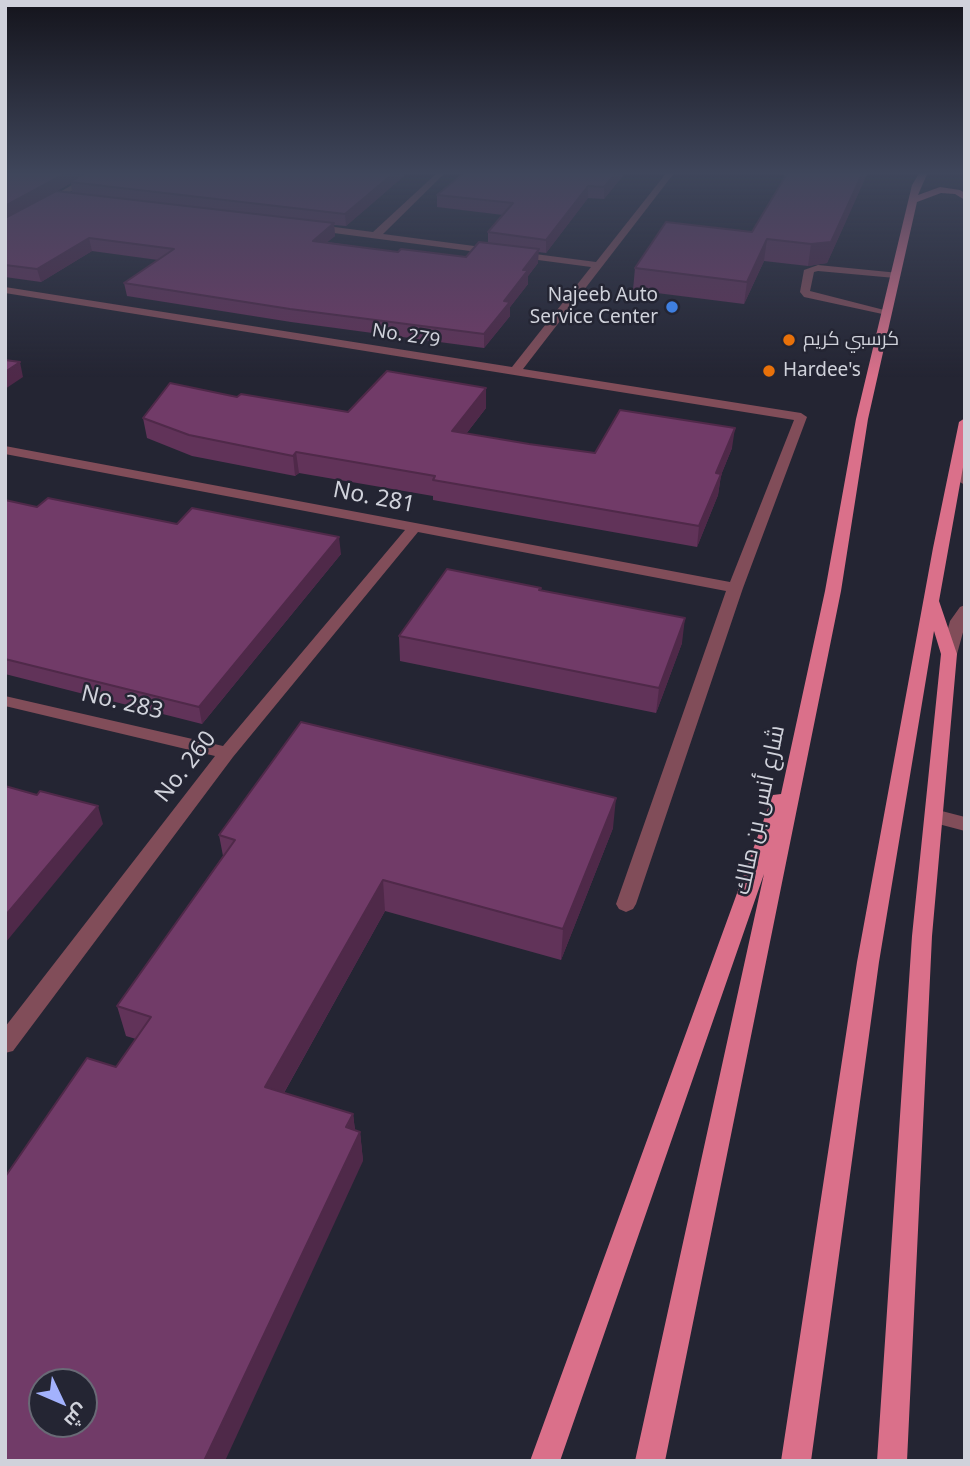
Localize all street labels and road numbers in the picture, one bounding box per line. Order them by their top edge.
street label: No. 279 [370,319,442,353]
street label: No. 281 [331,477,417,519]
street label: No. 283 [78,680,166,726]
street label: شارع أنس بن مالك [729,723,791,897]
street label: No. 260 [150,726,222,808]

